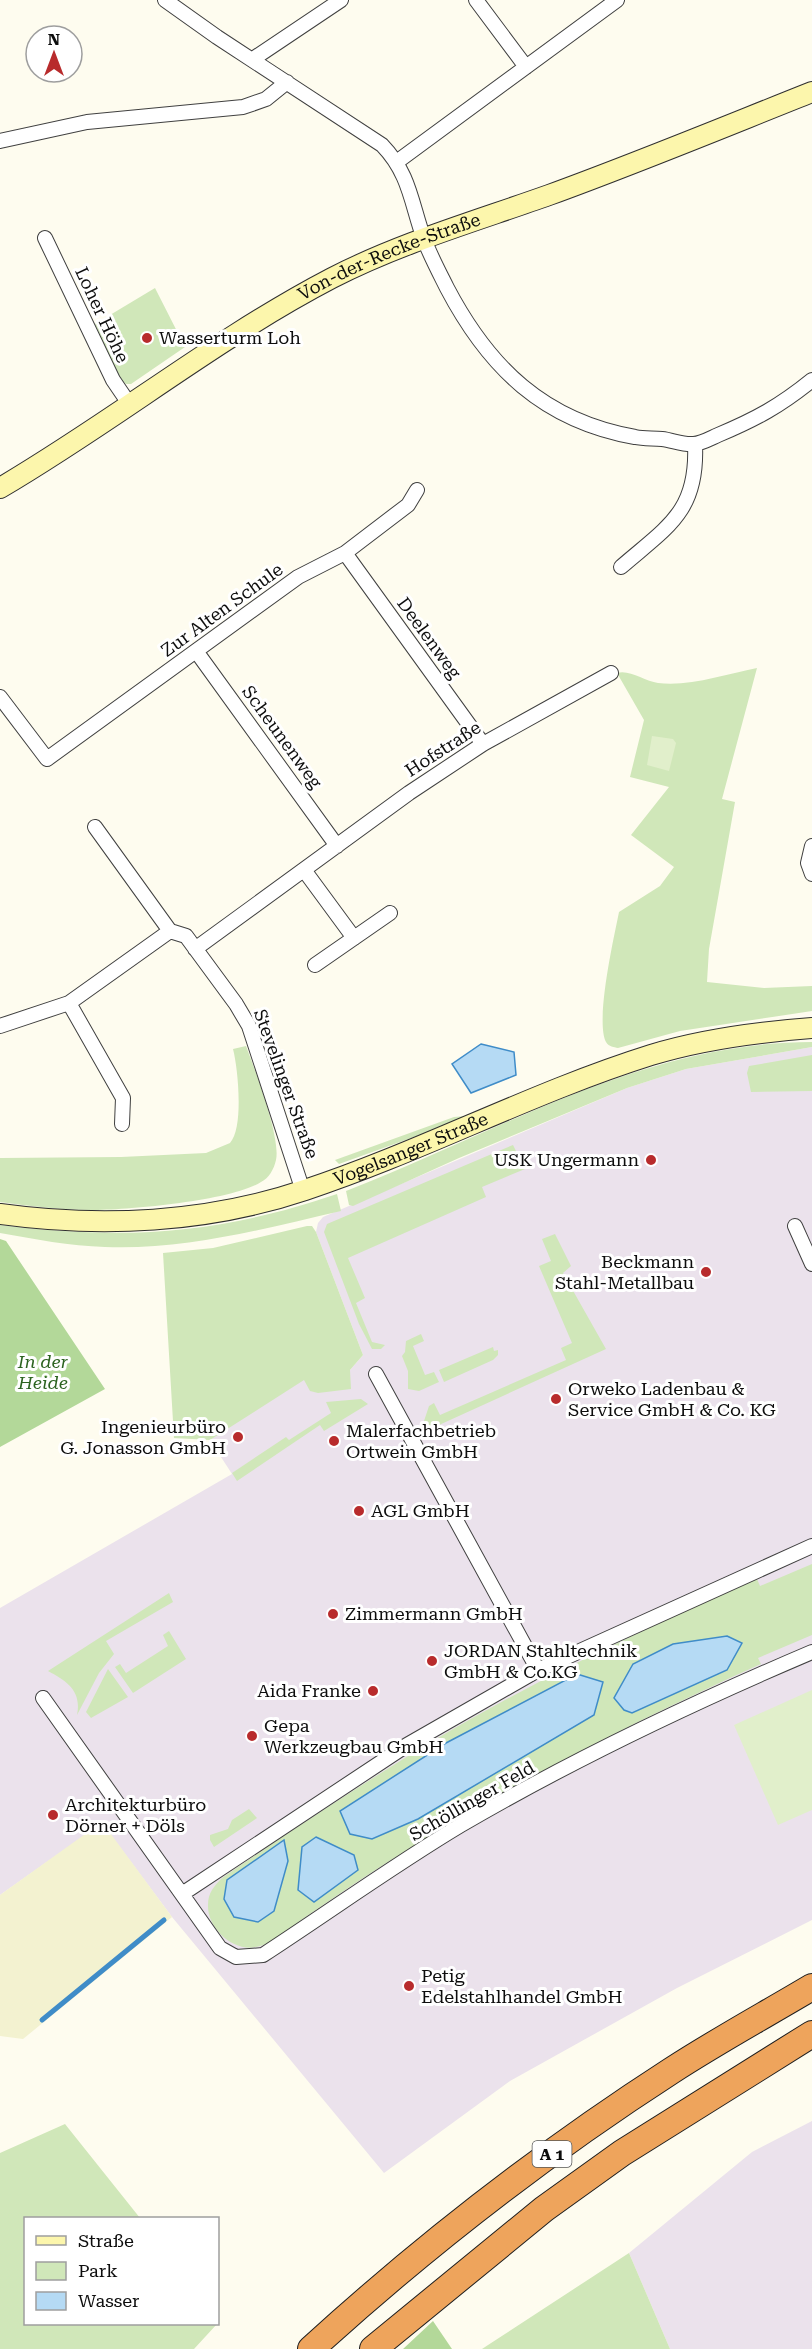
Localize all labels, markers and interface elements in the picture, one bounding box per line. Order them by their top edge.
north arrow [24,24,84,84]
text: N [48,30,60,49]
street label: Von-der-Recke-Straße [294,208,483,304]
street label: Loher Höhe [71,264,134,366]
place label: Wasserturm Loh [159,327,301,348]
marker: Wasserturm Loh [140,331,154,345]
street label: Zur Alten Schule [157,558,287,661]
street label: Deelenweg [393,593,466,683]
street label: Scheunenweg [238,681,327,793]
street label: Hofstraße [401,716,485,781]
street label: Stevelinger Straße [250,1006,323,1162]
street label: Vogelsanger Straße [330,1108,491,1189]
place label: USK Ungermann [494,1149,639,1170]
marker: USK Ungermann [644,1153,658,1167]
place label: Beckmann Stahl-Metallbau [555,1251,694,1293]
marker: Beckmann Stahl-Metallbau [699,1265,713,1279]
park label: In der Heide [17,1351,69,1393]
place label: Orweko Ladenbau & Service GmbH & Co. KG [568,1378,776,1420]
marker: Orweko Ladenbau & Service GmbH & Co. KG [549,1392,563,1406]
place label: Ingenieurbüro G. Jonasson GmbH [60,1416,226,1458]
place label: Malerfachbetrieb Ortwein GmbH [346,1420,496,1462]
marker: Ingenieurbüro G. Jonasson GmbH [231,1430,245,1444]
marker: Malerfachbetrieb Ortwein GmbH [327,1434,341,1448]
place label: AGL GmbH [371,1500,470,1521]
marker: AGL GmbH [352,1504,366,1518]
place label: Zimmermann GmbH [345,1603,523,1624]
marker: Zimmermann GmbH [326,1607,340,1621]
place label: JORDAN Stahltechnik GmbH & Co.KG [444,1640,637,1682]
marker: JORDAN Stahltechnik GmbH & Co.KG [425,1654,439,1668]
place label: Aida Franke [257,1680,361,1701]
marker: Aida Franke [366,1684,380,1698]
place label: Gepa Werkzeugbau GmbH [264,1715,444,1757]
marker: Gepa Werkzeugbau GmbH [245,1729,259,1743]
street label: Schöllinger Feld [405,1756,538,1845]
place label: Architekturbüro Dörner + Döls [65,1794,206,1836]
marker: Architekturbüro Dörner + Döls [46,1808,60,1822]
place label: Petig Edelstahlhandel GmbH [421,1965,622,2007]
marker: Petig Edelstahlhandel GmbH [402,1979,416,1993]
road number: A 1 [532,2141,572,2167]
legend [24,2217,219,2325]
text: Straße [78,2230,134,2251]
text: Park [78,2260,118,2281]
text: Wasser [78,2290,139,2311]

